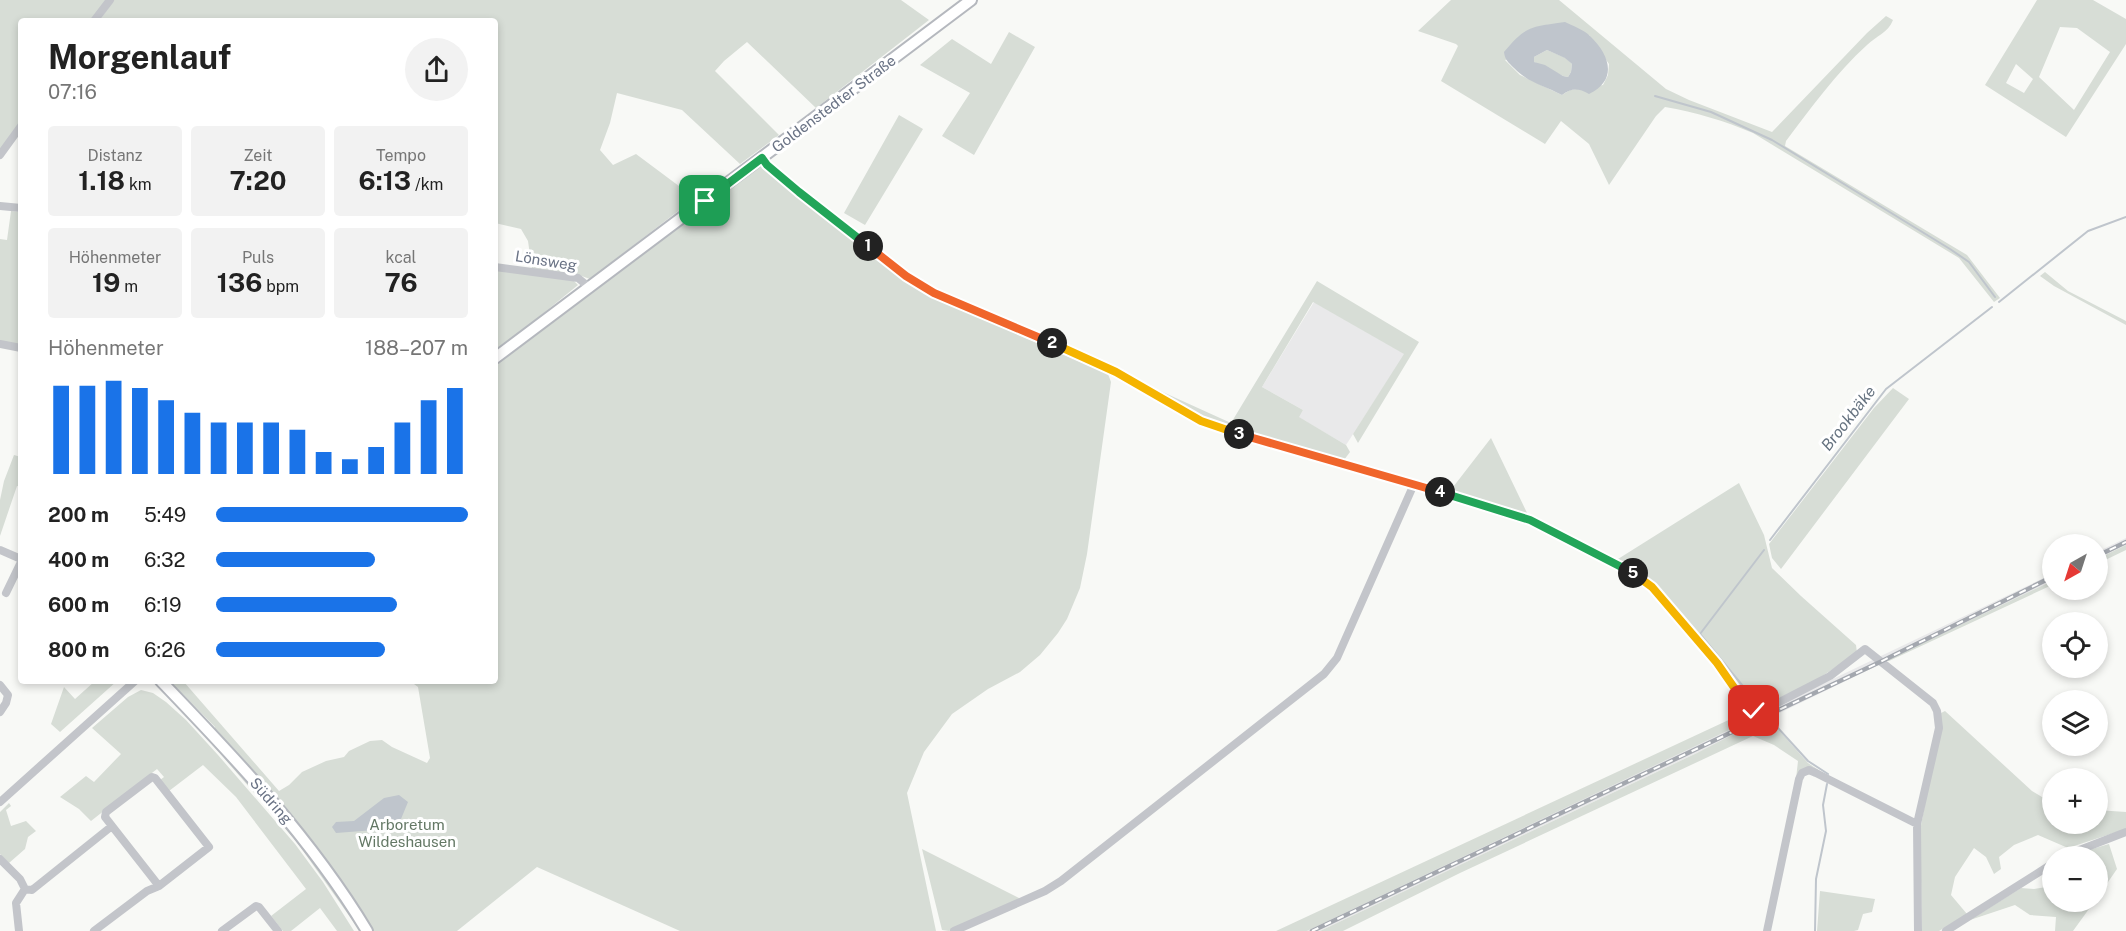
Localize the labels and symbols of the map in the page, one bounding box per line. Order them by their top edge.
street label: Goldenstedter Straße [768,51,899,156]
pin [679,175,730,226]
pin: 1 [853,231,883,261]
street label: Lönsweg [514,247,578,274]
pin: 2 [1037,328,1067,358]
water label: Brookbäke [1817,382,1880,455]
pin: 3 [1224,419,1254,449]
pin: 4 [1425,477,1455,507]
north arrow [2042,534,2108,600]
pin: 5 [1618,558,1648,588]
pin [1728,685,1779,736]
street label: Südring [247,774,296,827]
park label: Arboretum Wildeshausen [358,816,456,850]

